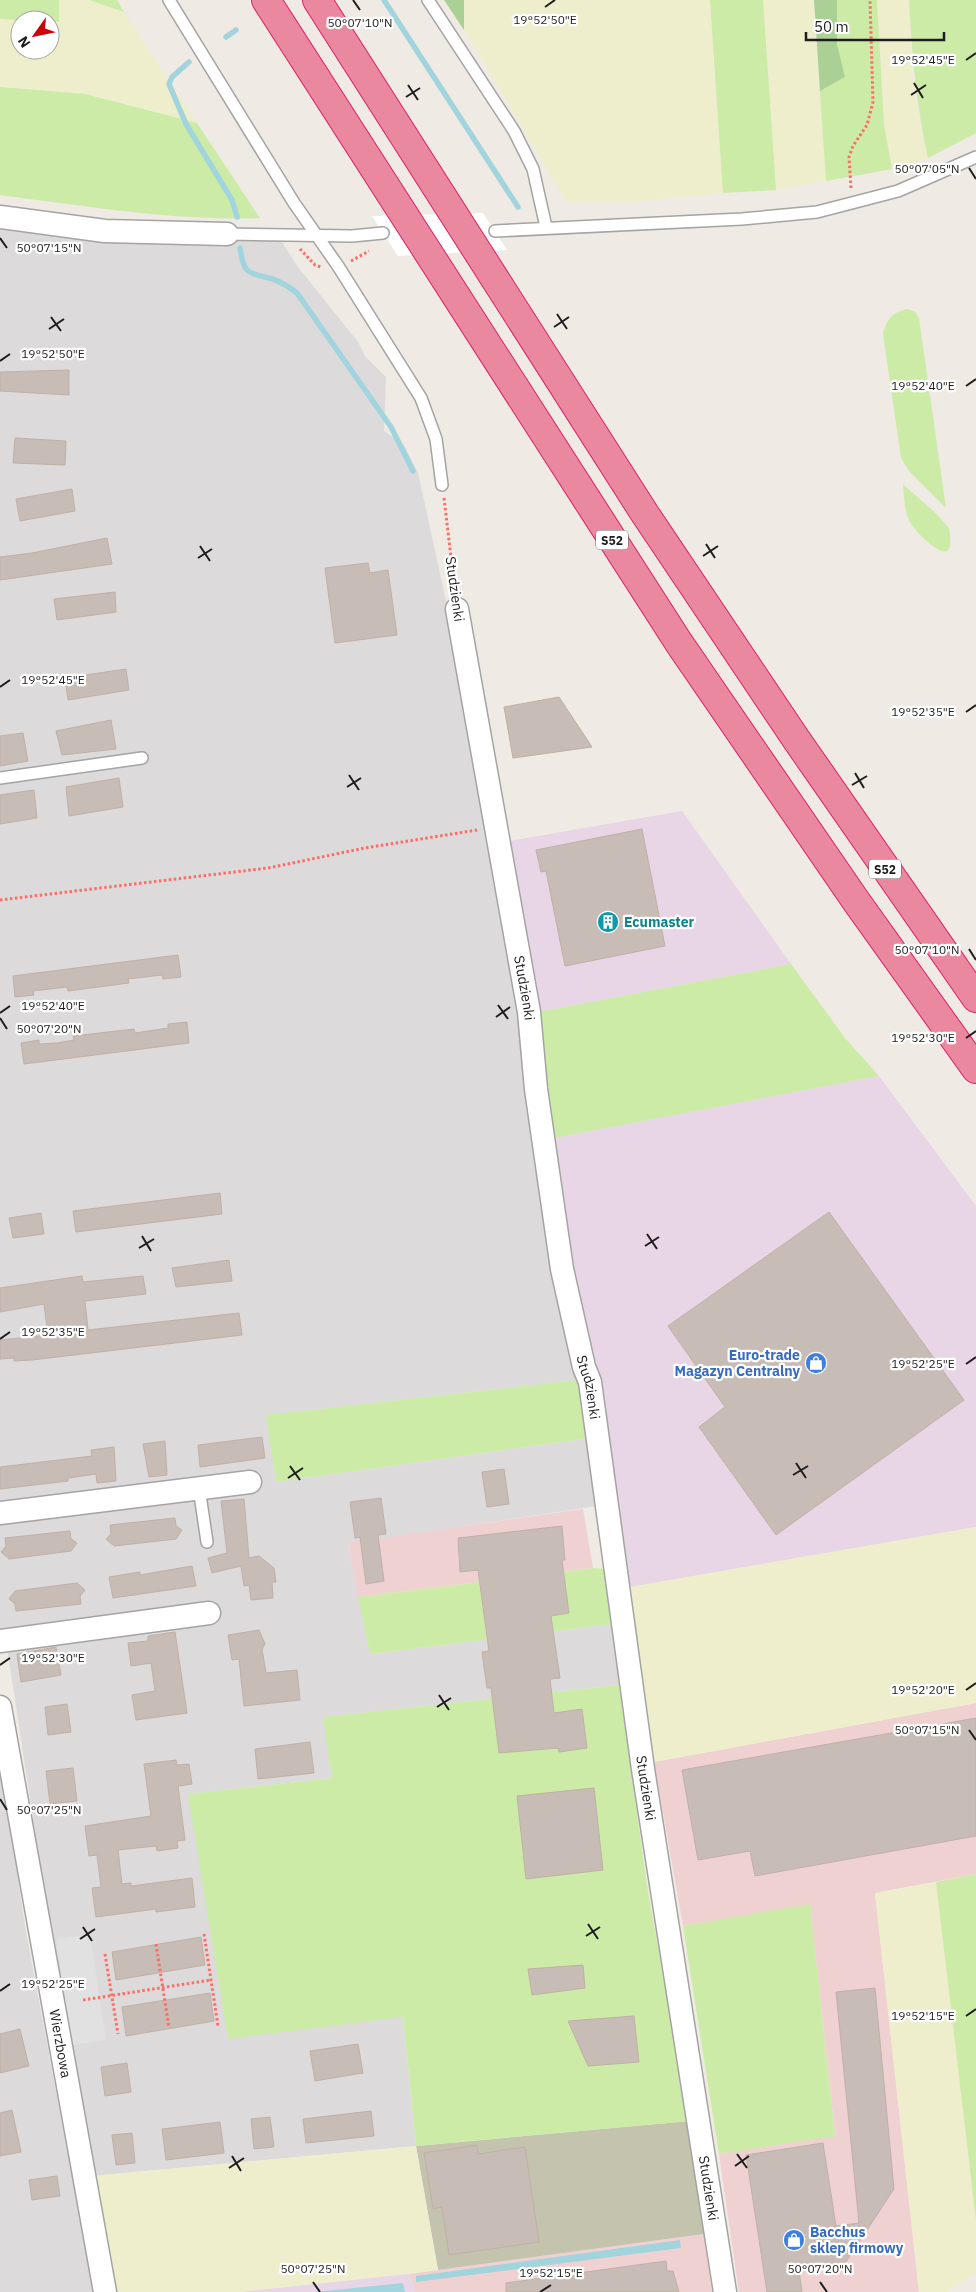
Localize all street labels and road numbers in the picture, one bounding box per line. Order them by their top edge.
road number: S52 [596,530,628,550]
street label: Studzienki [442,555,468,623]
road number: S52 [869,860,901,879]
street label: Studzienki [510,954,539,1021]
street label: Studzienki [573,1353,604,1421]
street label: Studzienki [632,1754,660,1822]
street label: Wierzbowa [45,2008,75,2080]
street label: Studzienki [695,2154,723,2222]

